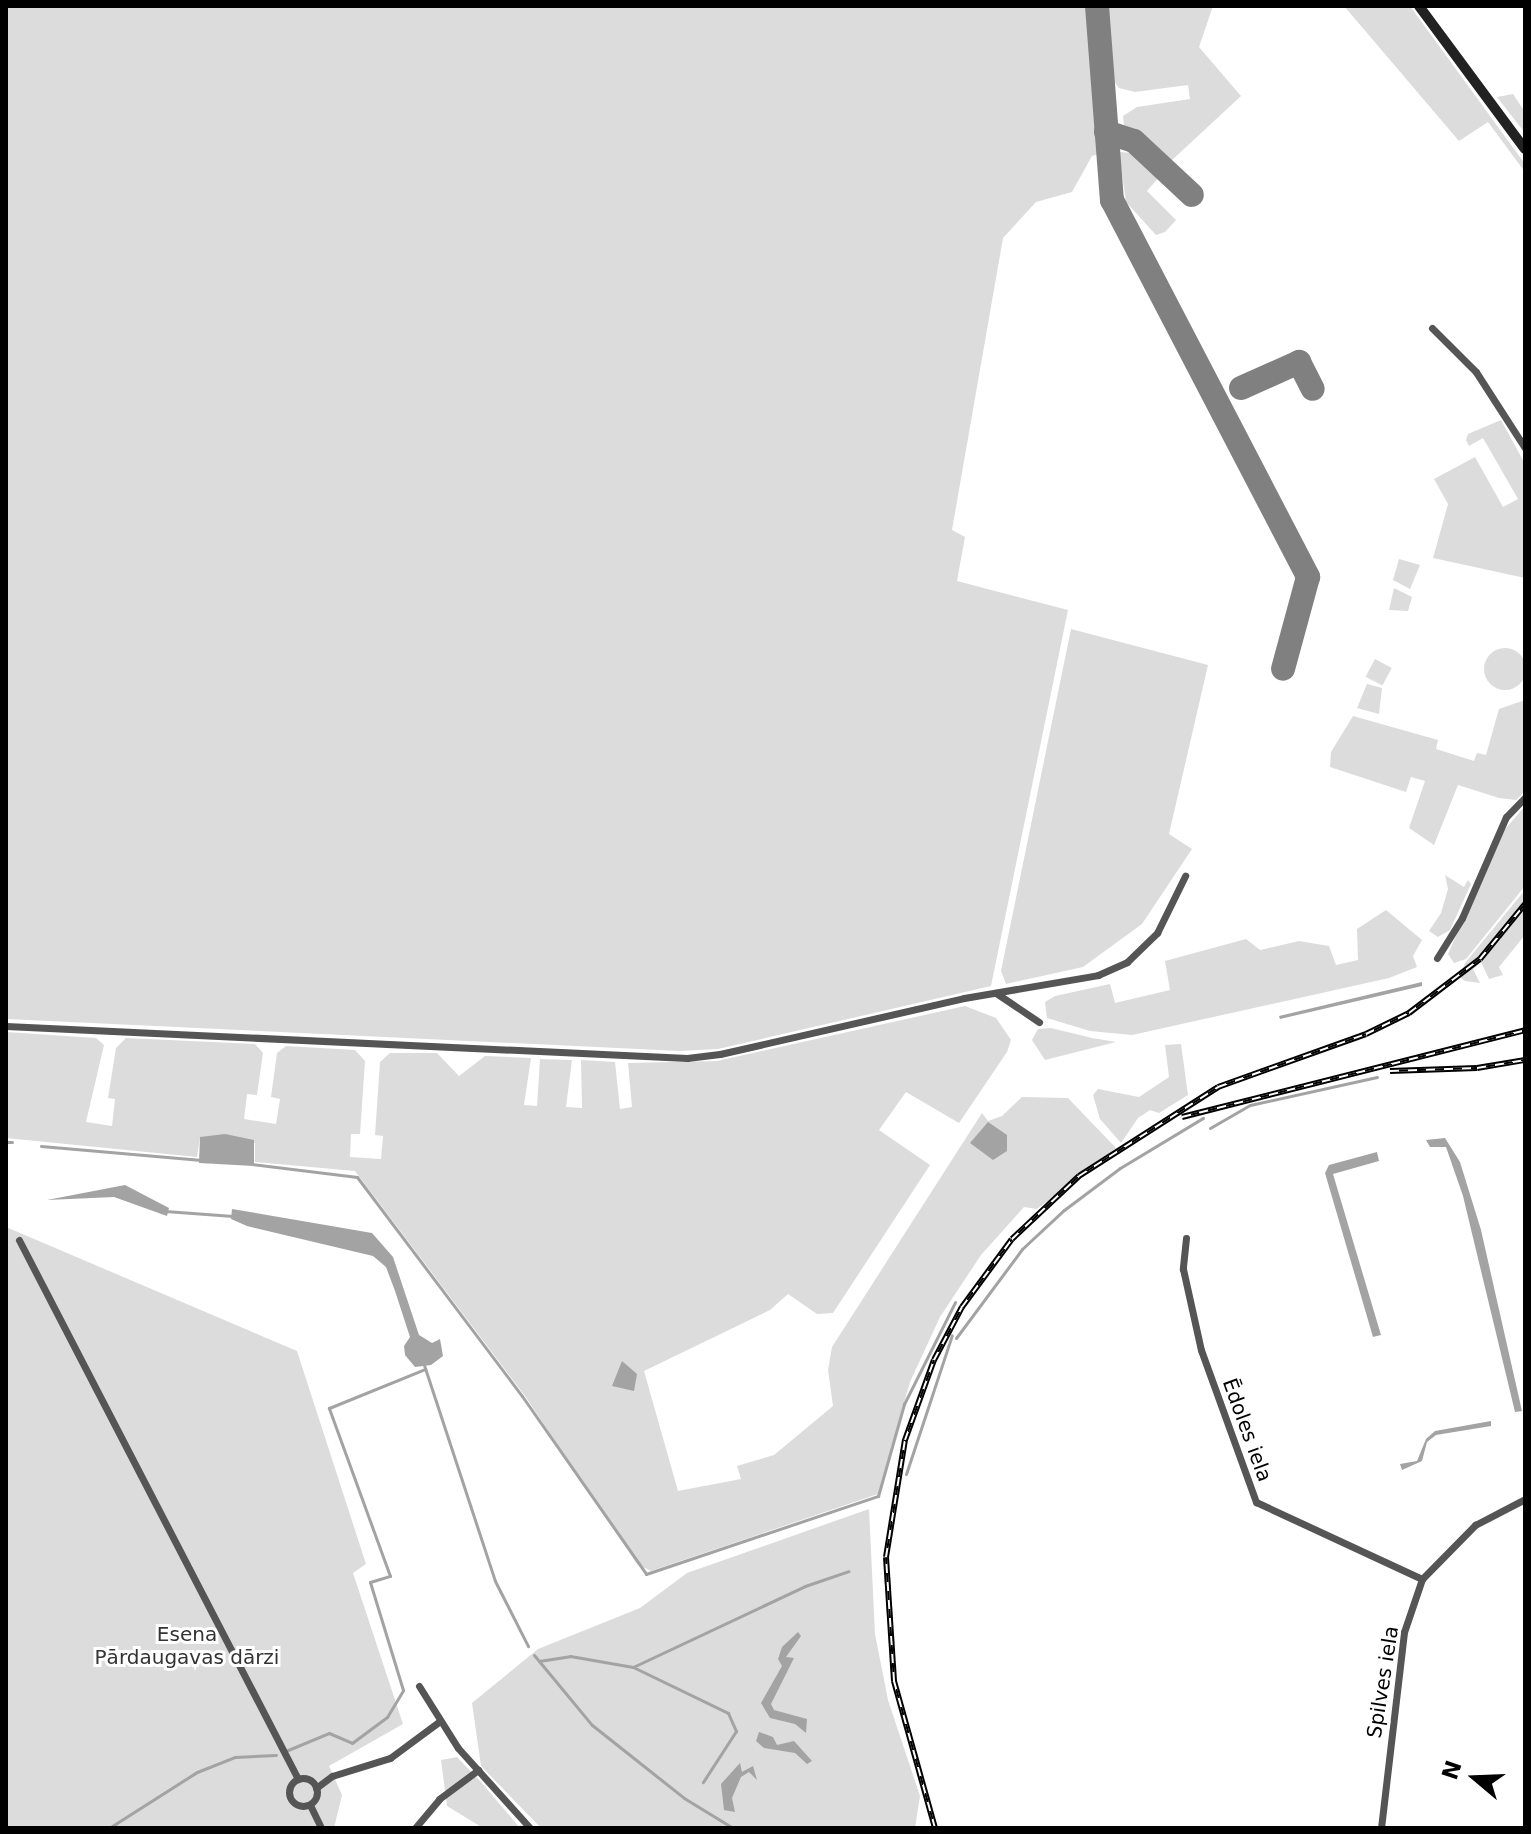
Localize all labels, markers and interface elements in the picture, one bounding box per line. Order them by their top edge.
street label: Ēdoles iela [1217,1375,1277,1485]
park label: Esena Pārdaugavas dārzi [95,1623,279,1670]
street label: Spilves iela [1362,1624,1404,1740]
north arrow [1435,1738,1515,1818]
text: N [1437,1757,1467,1783]

